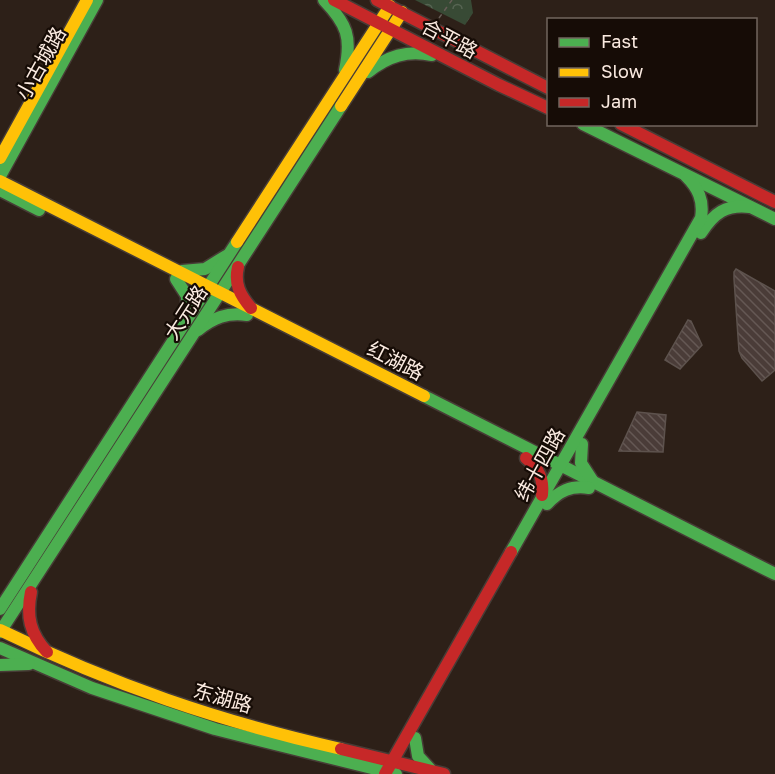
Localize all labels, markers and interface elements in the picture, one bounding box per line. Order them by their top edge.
street label: 合平路 [418,13,482,63]
legend [547,18,757,126]
street label: 小古城路 [10,22,70,104]
text: Fast [601,30,638,52]
text: Slow [601,60,644,82]
text: Jam [601,90,637,112]
street label: 大元路 [159,280,211,344]
street label: 红湖路 [364,336,428,384]
street label: 纬十四路 [509,423,569,505]
street label: 东湖路 [191,677,255,717]

